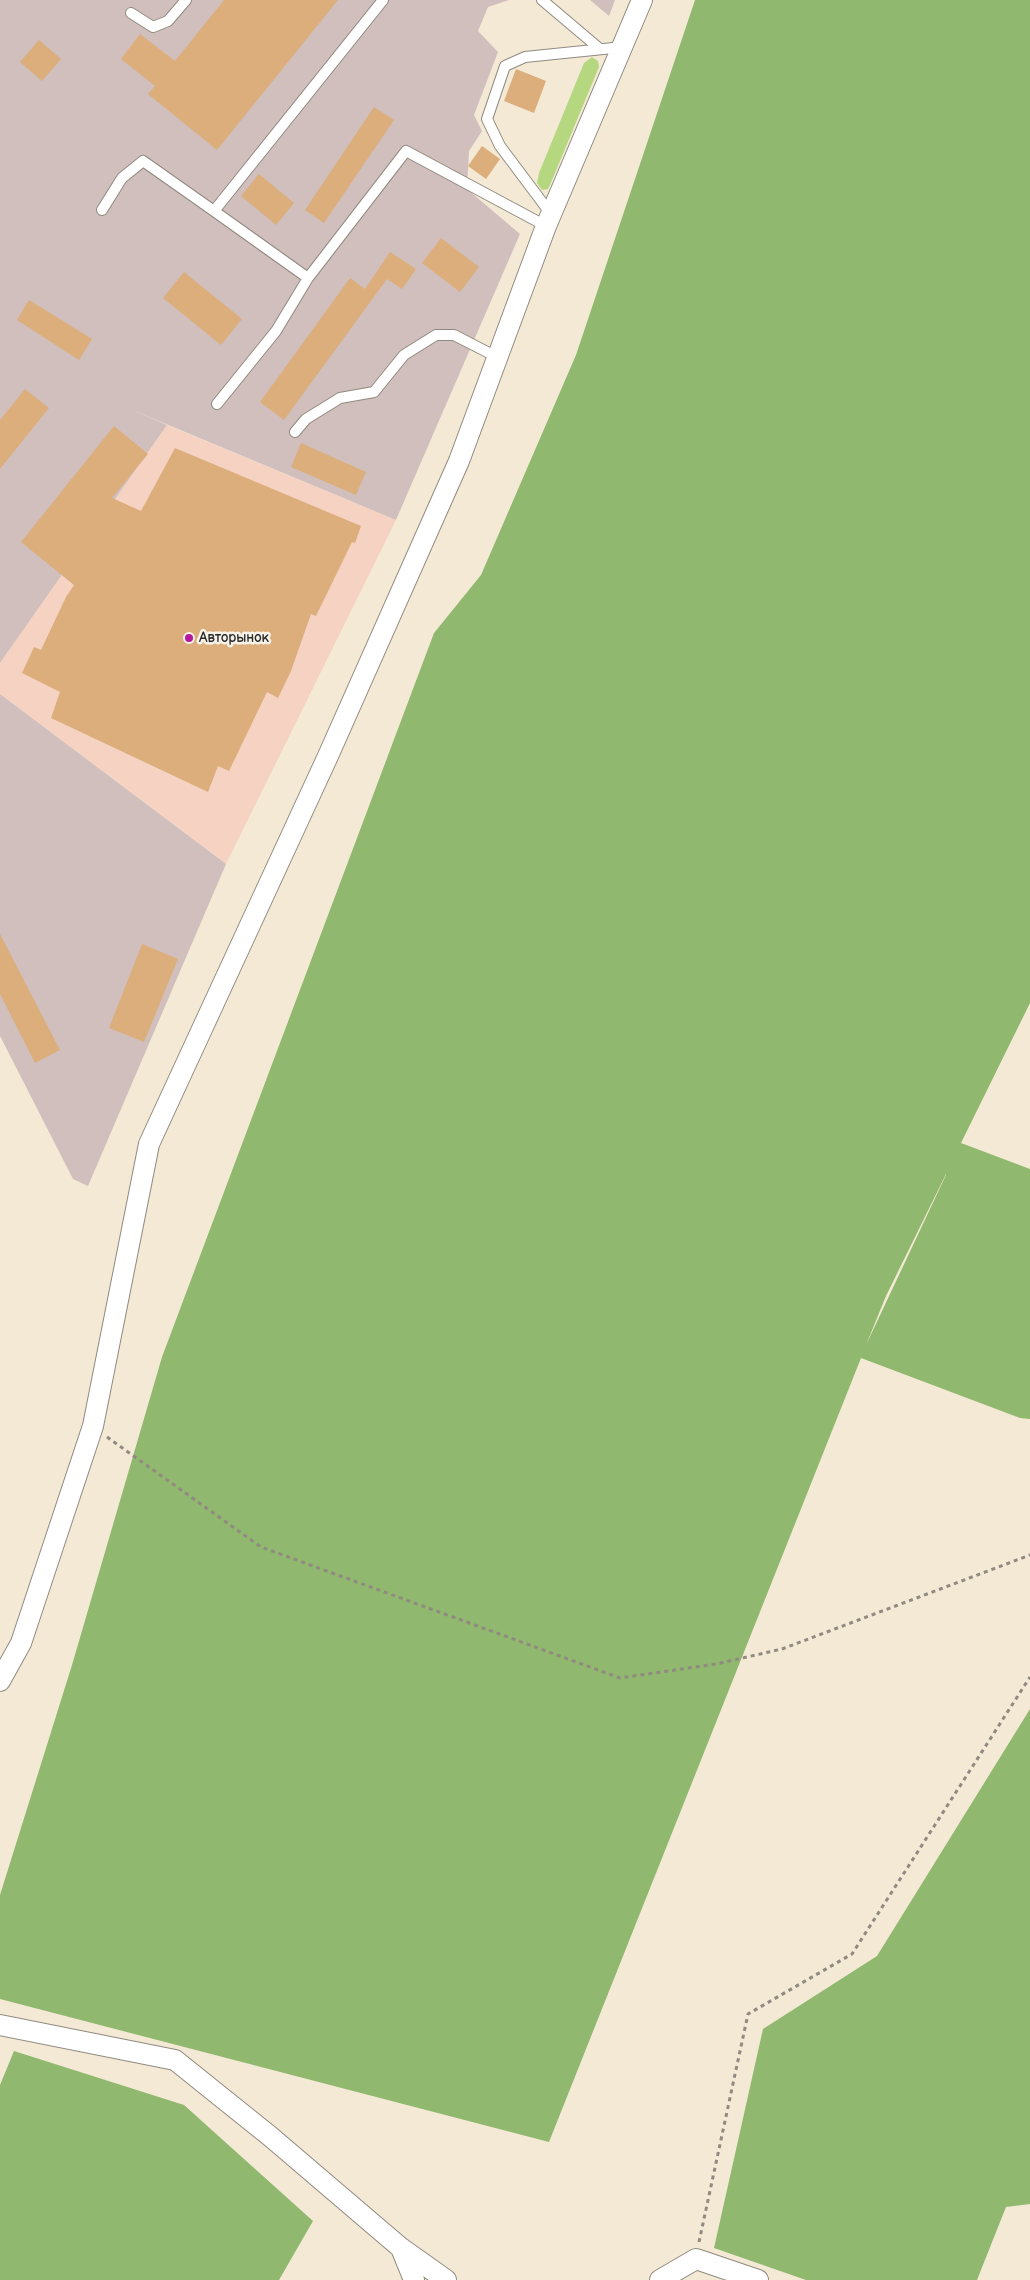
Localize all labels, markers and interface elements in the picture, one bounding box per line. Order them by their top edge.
place label: Авторынок [199,630,269,646]
marker: Авторынок [183,632,195,644]

